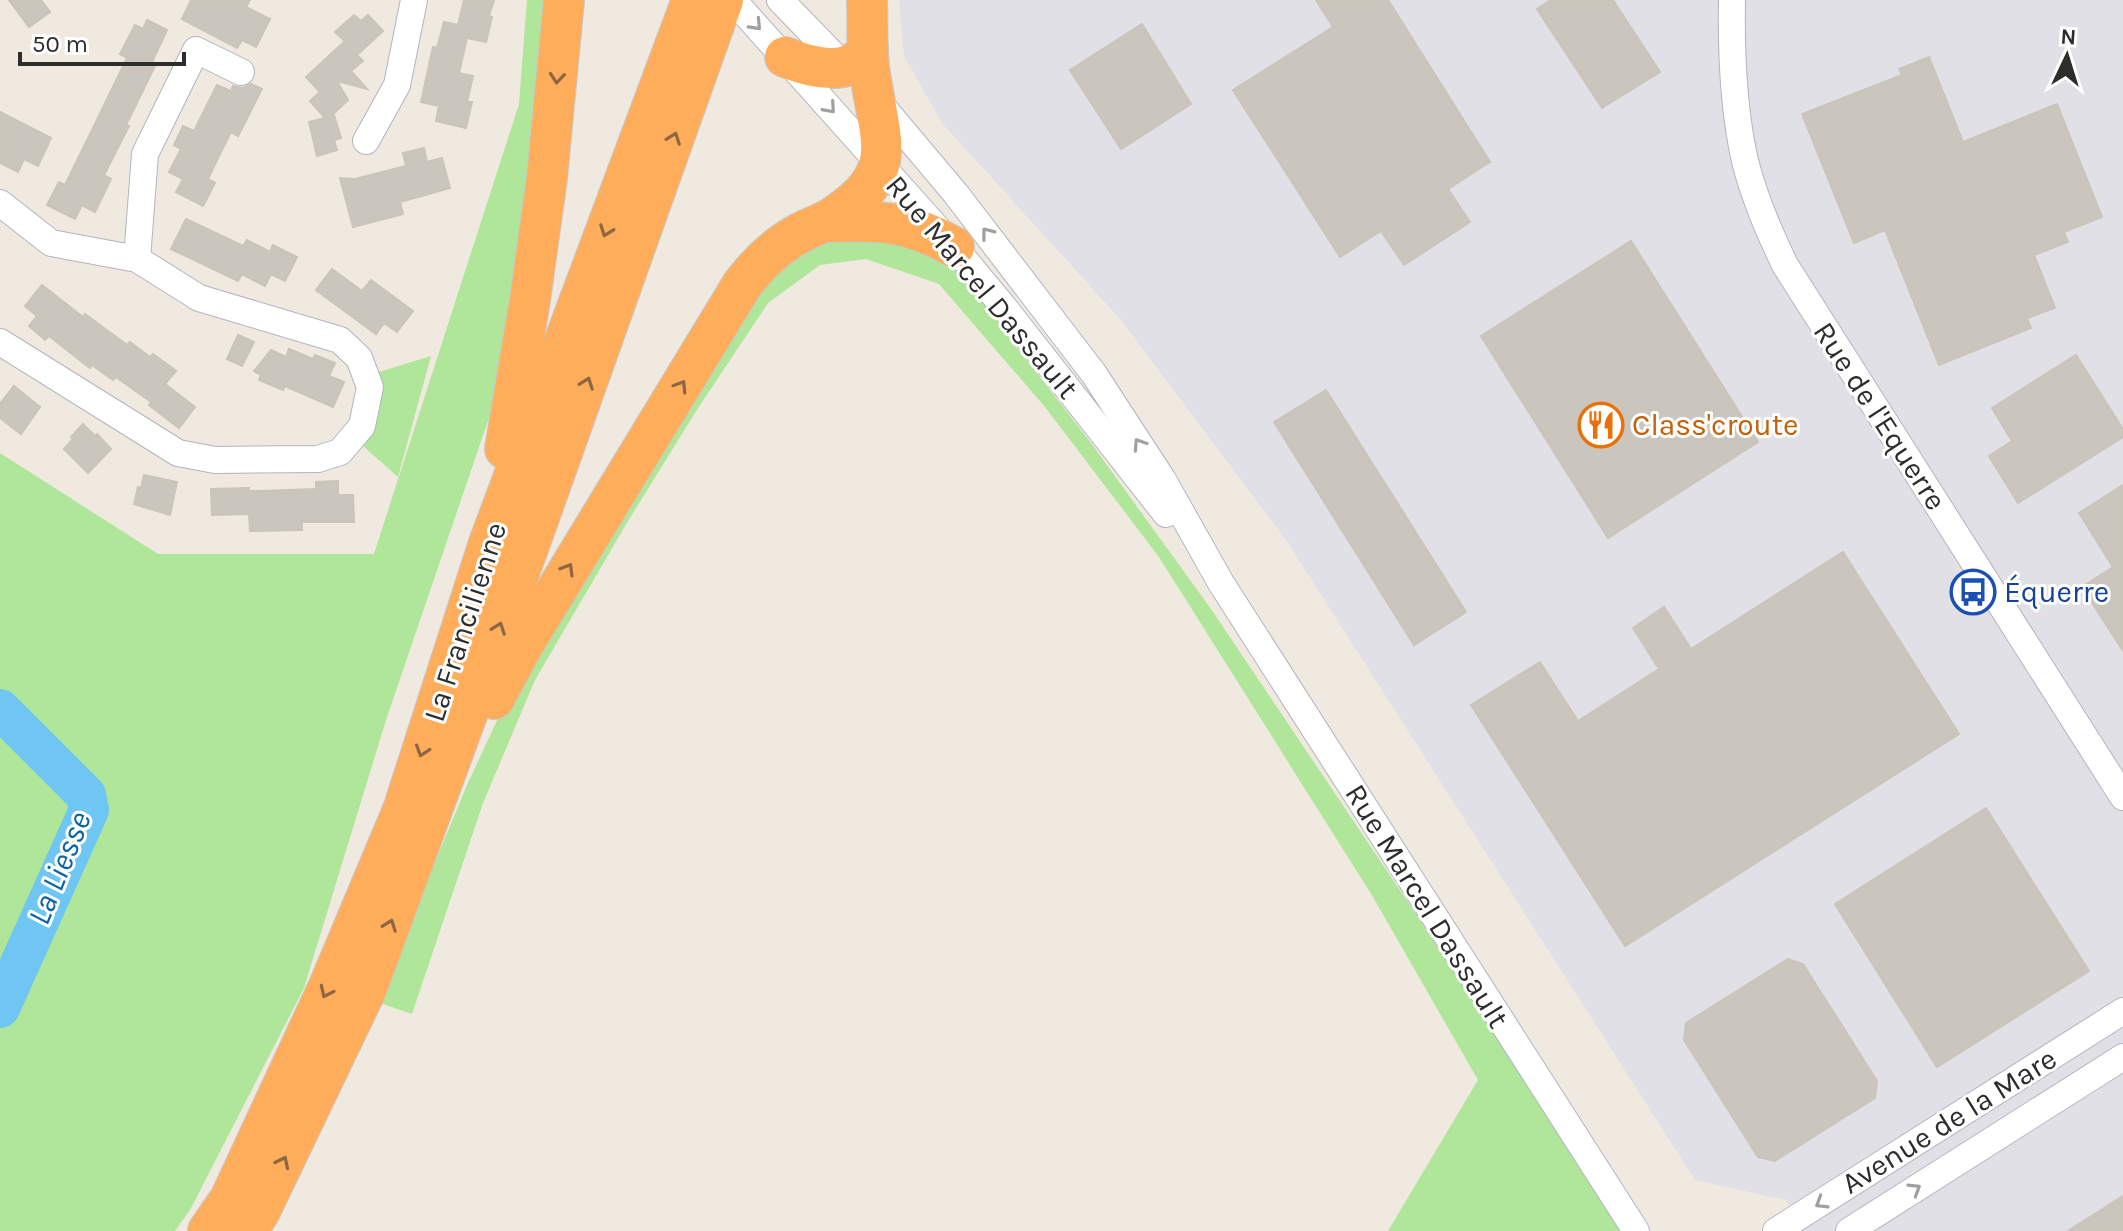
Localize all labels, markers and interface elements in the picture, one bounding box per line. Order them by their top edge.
one-way arrow [746,15,760,30]
scale bar [20,16,184,66]
north arrow [2027,16,2107,96]
text: N [2060,24,2077,51]
text: 50 m [32,30,88,58]
one-way arrow [548,72,565,85]
one-way arrow [820,98,835,113]
one-way arrow [664,132,680,146]
street label: Rue Marcel Dassault [878,168,1086,406]
one-way arrow [599,223,616,237]
one-way arrow [982,227,996,242]
street label: Rue de l'Equerre [1806,315,1954,517]
one-way arrow [577,377,593,391]
one-way arrow [672,380,687,395]
restaurant icon: Class'croute [1577,401,1625,449]
place label: Class'croute [1632,407,1798,443]
one-way arrow [1133,438,1148,452]
street label: La Francilienne [416,518,514,726]
one-way arrow [559,563,574,578]
bus stop icon: Équerre [1949,568,1997,616]
place label: Équerre [2004,574,2109,610]
one-way arrow [489,621,505,635]
one-way arrow [416,743,432,757]
street label: Rue Marcel Dassault [1337,778,1517,1034]
water label: La Liesse [20,806,99,930]
one-way arrow [380,919,397,933]
one-way arrow [320,984,336,998]
street label: Avenue de la Mare [1835,1040,2063,1202]
one-way arrow [273,1156,289,1171]
one-way arrow [1906,1184,1921,1199]
one-way arrow [1815,1193,1830,1208]

